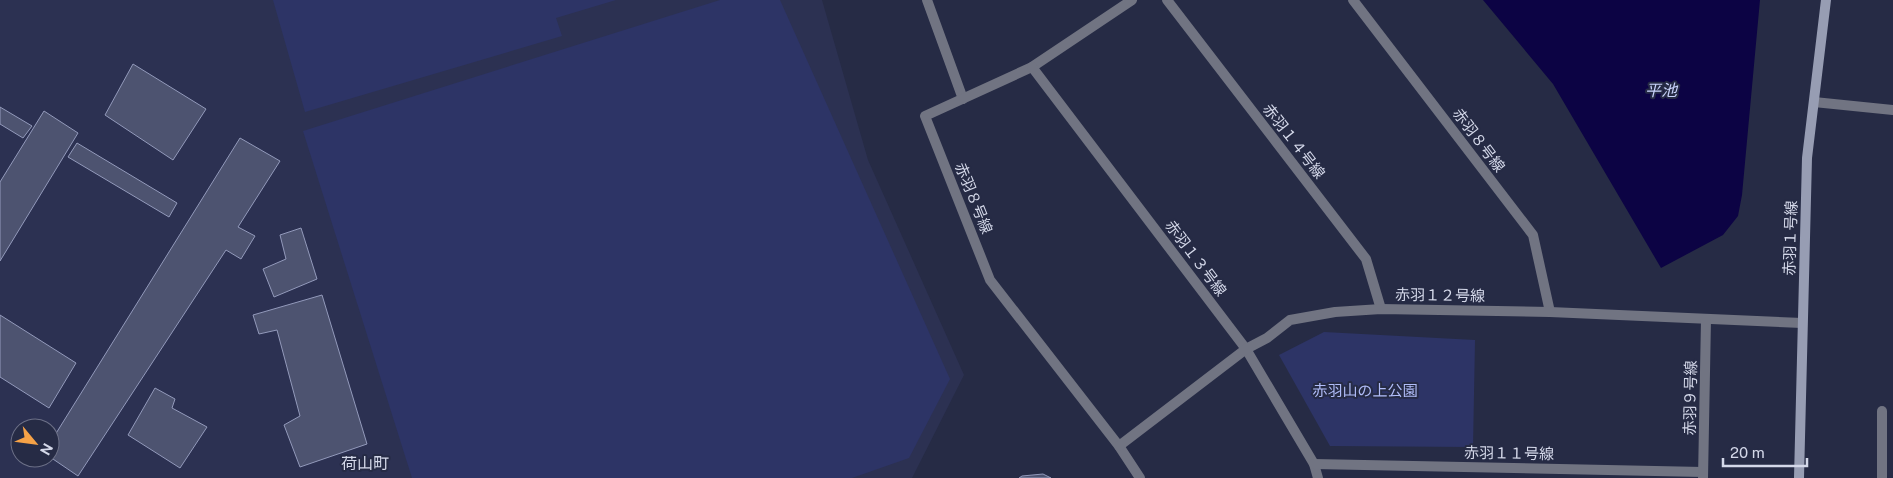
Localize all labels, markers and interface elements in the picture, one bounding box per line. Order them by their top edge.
water label: 平池 [1645,81,1679,100]
street label: 赤羽１４号線 [1260,100,1328,182]
street label: 赤羽８号線 [1450,105,1508,175]
street label: 赤羽８号線 [952,160,996,236]
street label: 赤羽１号線 [1780,200,1800,276]
street label: 赤羽１３号線 [1162,217,1230,299]
street label: 赤羽１２号線 [1395,286,1485,304]
street label: 赤羽９号線 [1681,360,1699,436]
park label: 赤羽山の上公園 [1312,382,1418,399]
north arrow [10,418,60,468]
scale bar [1723,436,1807,468]
text: N [37,441,56,458]
street label: 赤羽１１号線 [1464,444,1554,462]
text: 20 m [1730,444,1765,461]
district label: 荷山町 [341,454,389,473]

